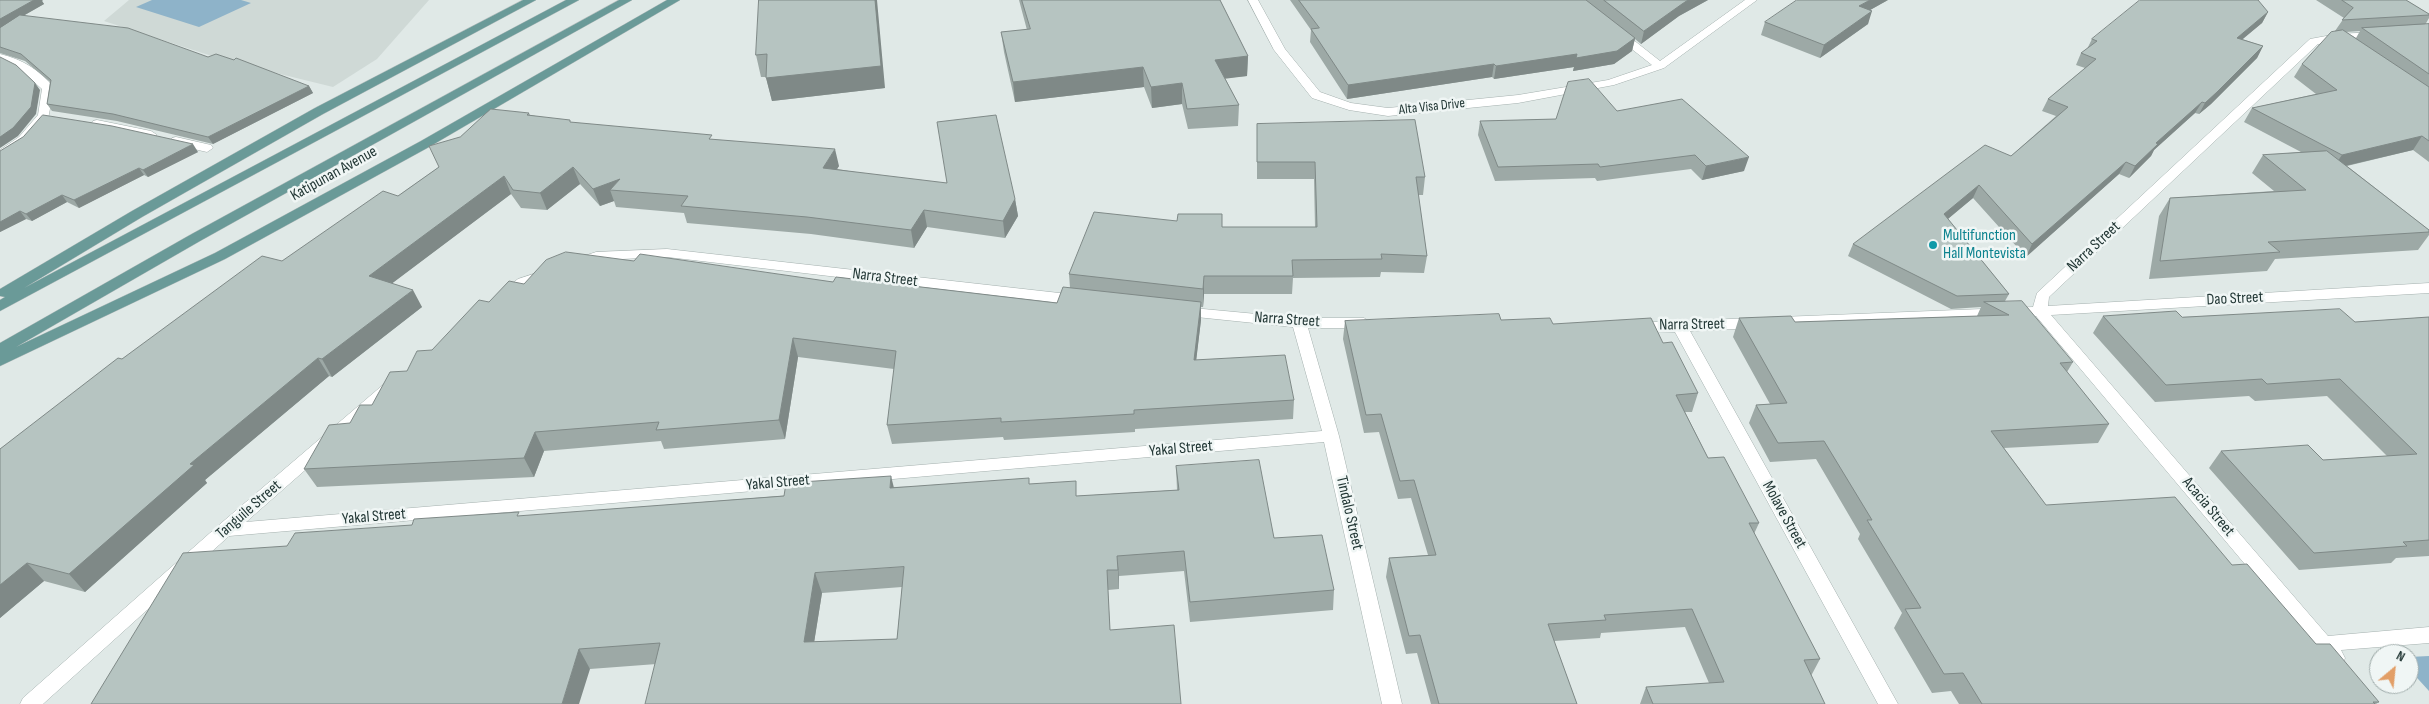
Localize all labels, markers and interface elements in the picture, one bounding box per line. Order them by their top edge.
street label: Alta Visa Drive [1398,95,1466,119]
street label: Katipunan Avenue [287,142,381,206]
street label: Narra Street [2063,218,2125,276]
place label: Multifunction Hall Montevista [1943,226,2026,264]
marker: Multifunction Hall Montevista [1927,239,1939,251]
street label: Narra Street [851,264,919,292]
street label: Dao Street [2206,288,2264,310]
street label: Narra Street [1254,308,1320,332]
street label: Narra Street [1659,315,1725,335]
street label: Yakal Street [1148,437,1214,461]
street label: Yakal Street [745,471,811,495]
street label: Tindalo Street [1331,474,1367,552]
street label: Acacia Street [2178,474,2238,540]
street label: Tanguile Street [212,476,286,544]
street label: Molave Street [1758,478,1810,552]
street label: Yakal Street [341,505,407,529]
north arrow [2369,644,2419,694]
text: N [2394,647,2408,665]

